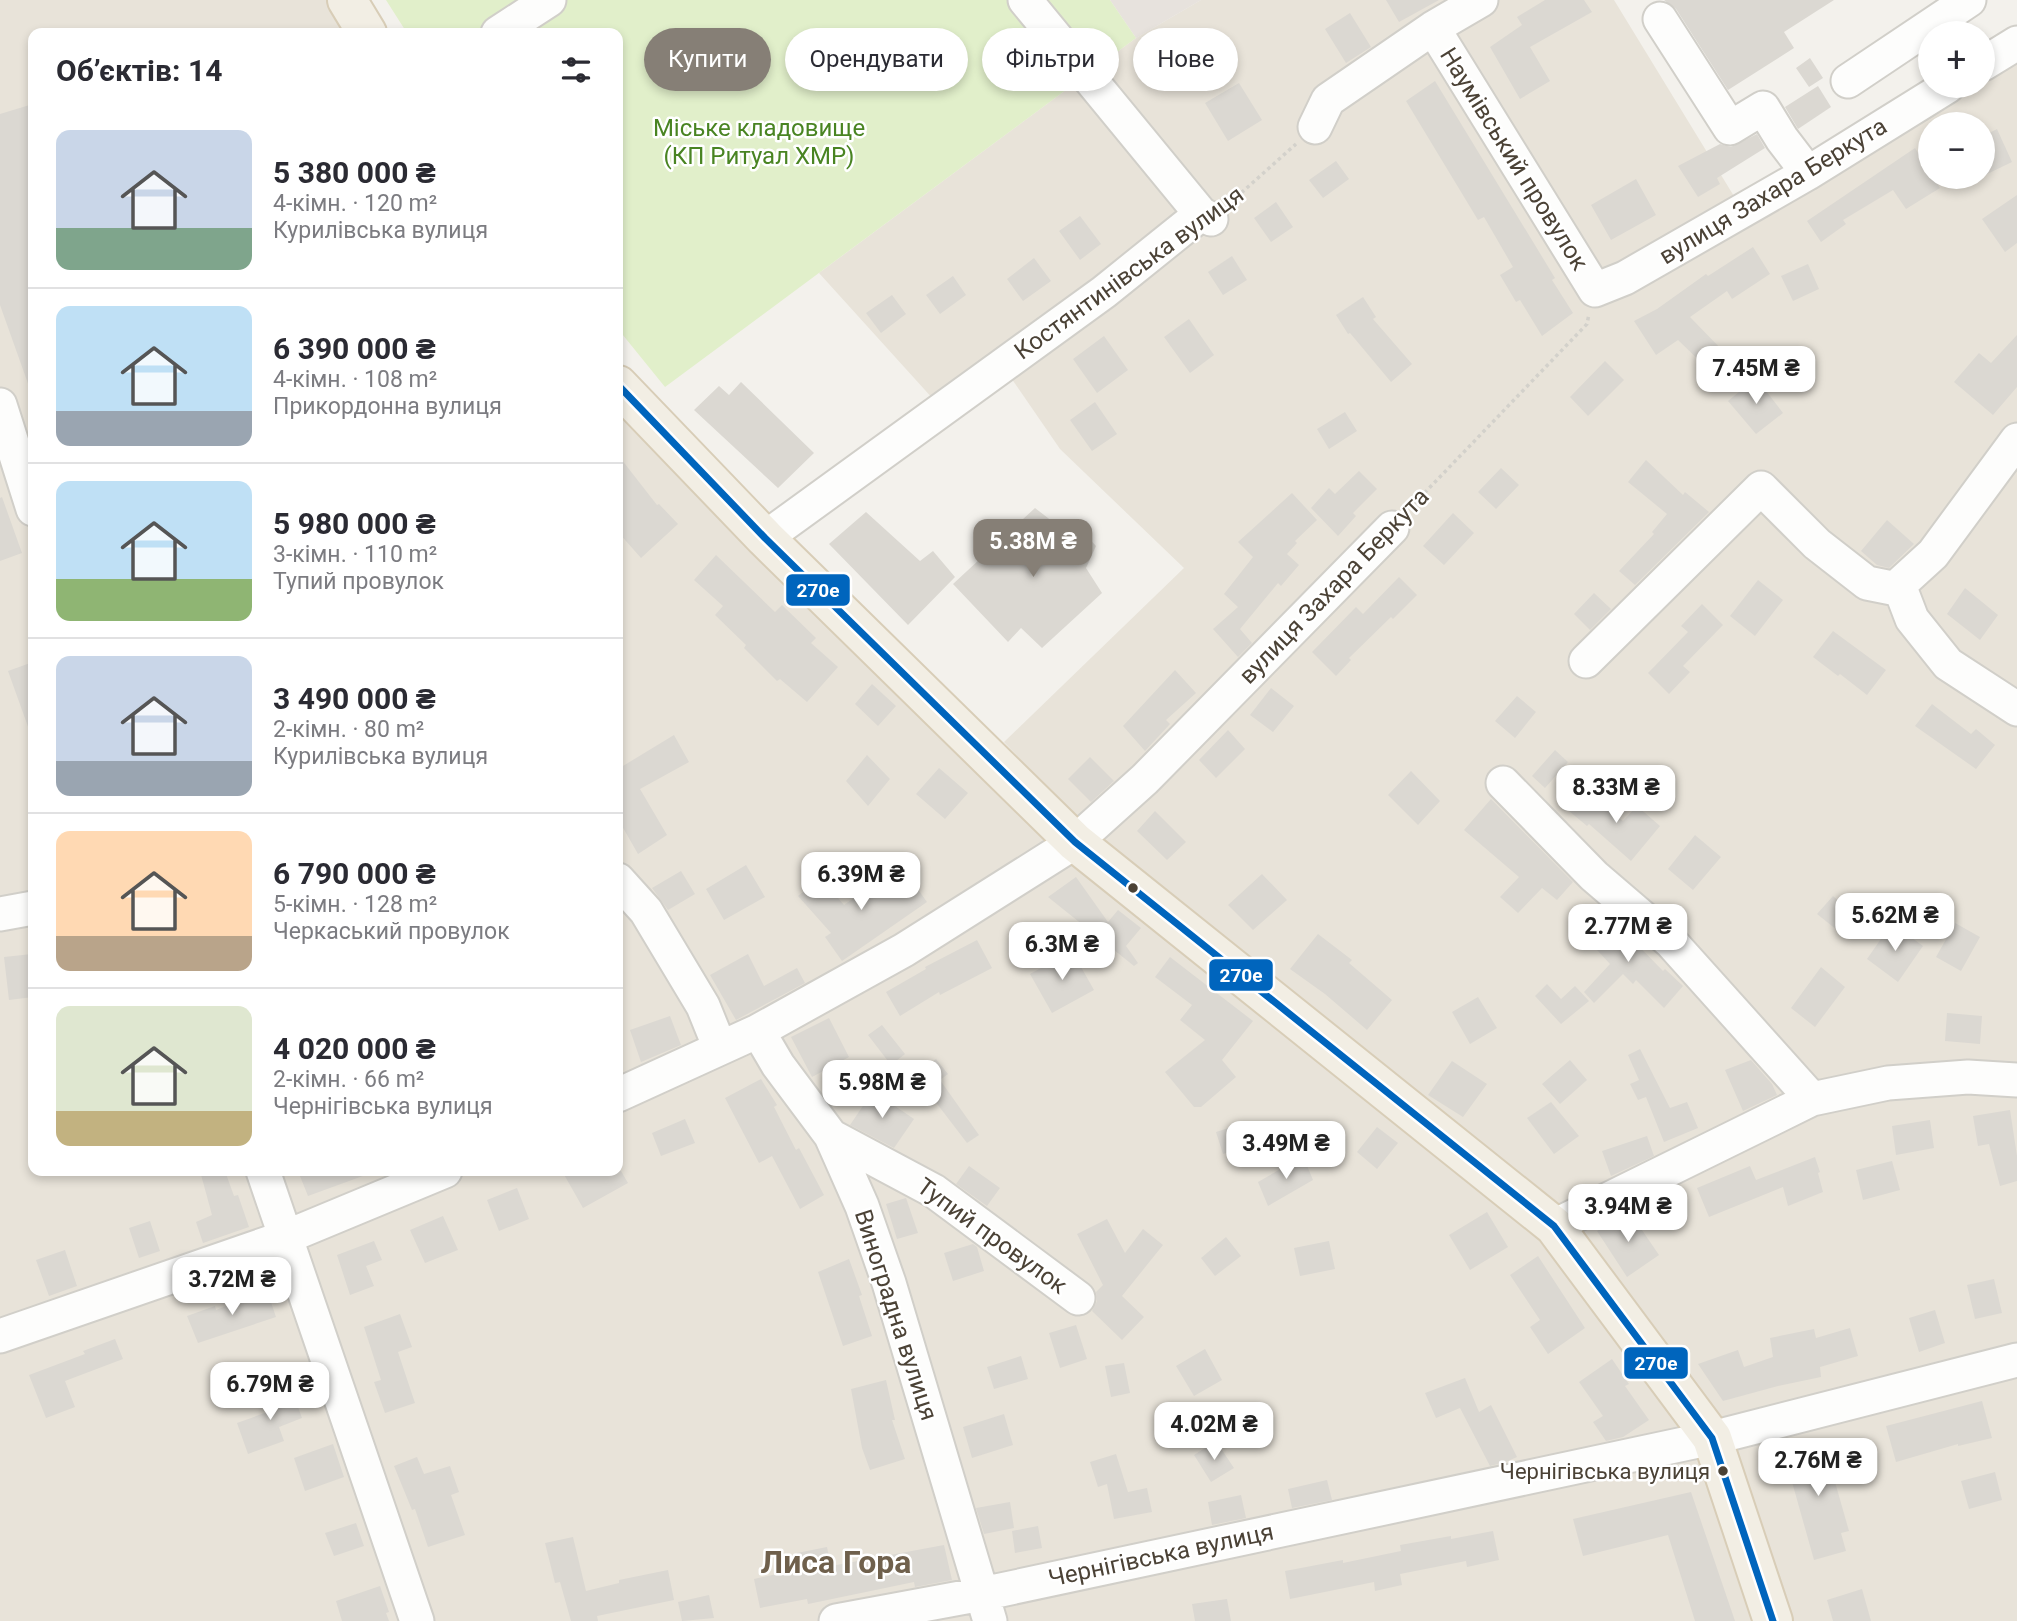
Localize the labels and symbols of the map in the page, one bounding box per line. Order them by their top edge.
street label: Наумівський провулок [1434,43,1594,275]
street label: вулиця Захара Беркута [1654,112,1892,270]
park label: Міське кладовище (КП Ритуал ХМР) [653,114,865,170]
street label: Костянтинівська вулиця [1009,181,1249,365]
pin: 7.45M ₴ [1691,346,1821,406]
street label: вулиця Захара Беркута [1233,483,1435,689]
pin: 5.38M ₴ [968,520,1098,579]
line badge: 270е [785,573,851,607]
text: 270е [797,579,839,602]
pin: 8.33M ₴ [1551,766,1681,825]
pin: 6.39M ₴ [796,852,926,912]
unlabelled marker [1126,881,1140,895]
pin: 5.62M ₴ [1830,894,1960,953]
pin: 2.77M ₴ [1563,904,1693,964]
pin: 6.3M ₴ [1005,922,1119,982]
line badge: 270е [1208,958,1274,992]
text: 270е [1220,964,1262,987]
pin: 5.98M ₴ [817,1060,947,1120]
pin: 3.49M ₴ [1221,1122,1351,1181]
street label: Тупий провулок [912,1172,1072,1300]
pin: 3.94M ₴ [1563,1184,1693,1244]
street label: Виноградна вулиця [849,1206,943,1424]
pin: 3.72M ₴ [167,1258,297,1317]
line badge: 270е [1623,1346,1689,1380]
text: 270е [1635,1352,1677,1375]
pin: 6.79M ₴ [205,1362,335,1422]
pin: 4.02M ₴ [1149,1402,1279,1462]
pin: 2.76M ₴ [1753,1438,1883,1498]
place label: Чернігівська вулиця [1500,1459,1710,1484]
marker: Чернігівська вулиця [1716,1464,1730,1478]
street label: Чернігівська вулиця [1046,1517,1276,1593]
district label: Лиса Гора [761,1543,911,1581]

